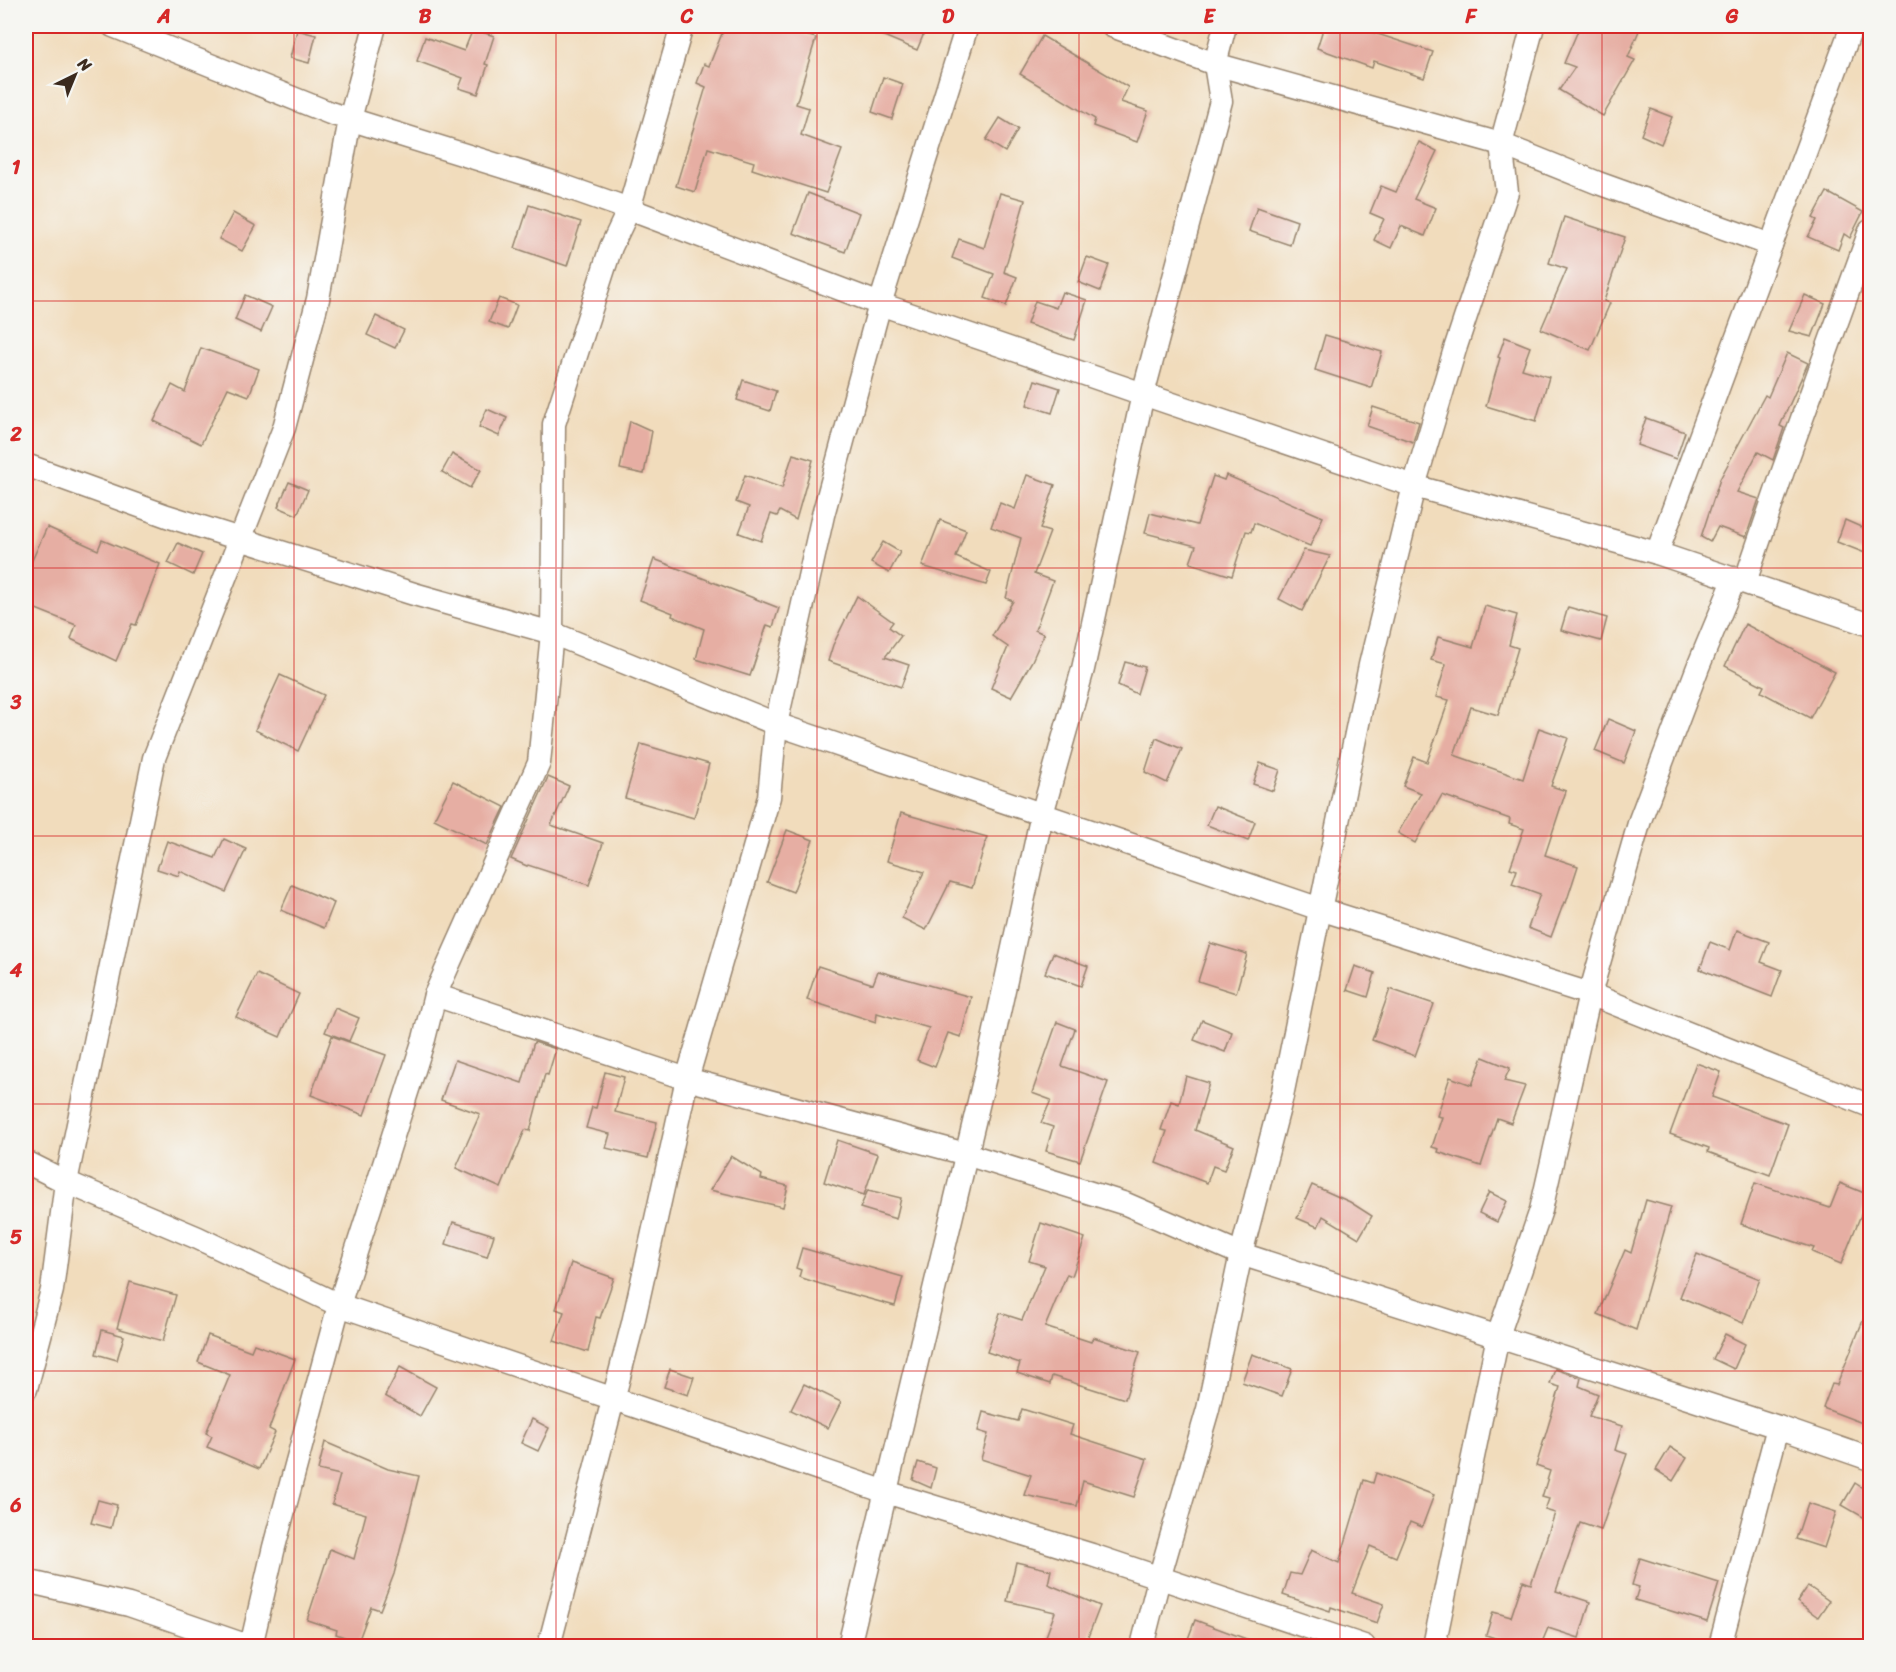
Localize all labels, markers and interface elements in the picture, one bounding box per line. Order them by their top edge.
text: A [156,0,171,34]
text: B [419,0,432,34]
text: C [680,0,694,34]
text: D [942,0,955,34]
text: E [1203,0,1216,34]
text: F [1465,0,1478,34]
text: G [1725,0,1739,34]
north arrow [45,45,105,105]
text: N [70,49,99,79]
text: 1 [12,150,21,185]
text: 2 [9,417,22,452]
text: 3 [10,685,22,720]
text: 4 [9,953,23,988]
text: 5 [10,1220,22,1255]
text: 6 [9,1488,22,1523]

